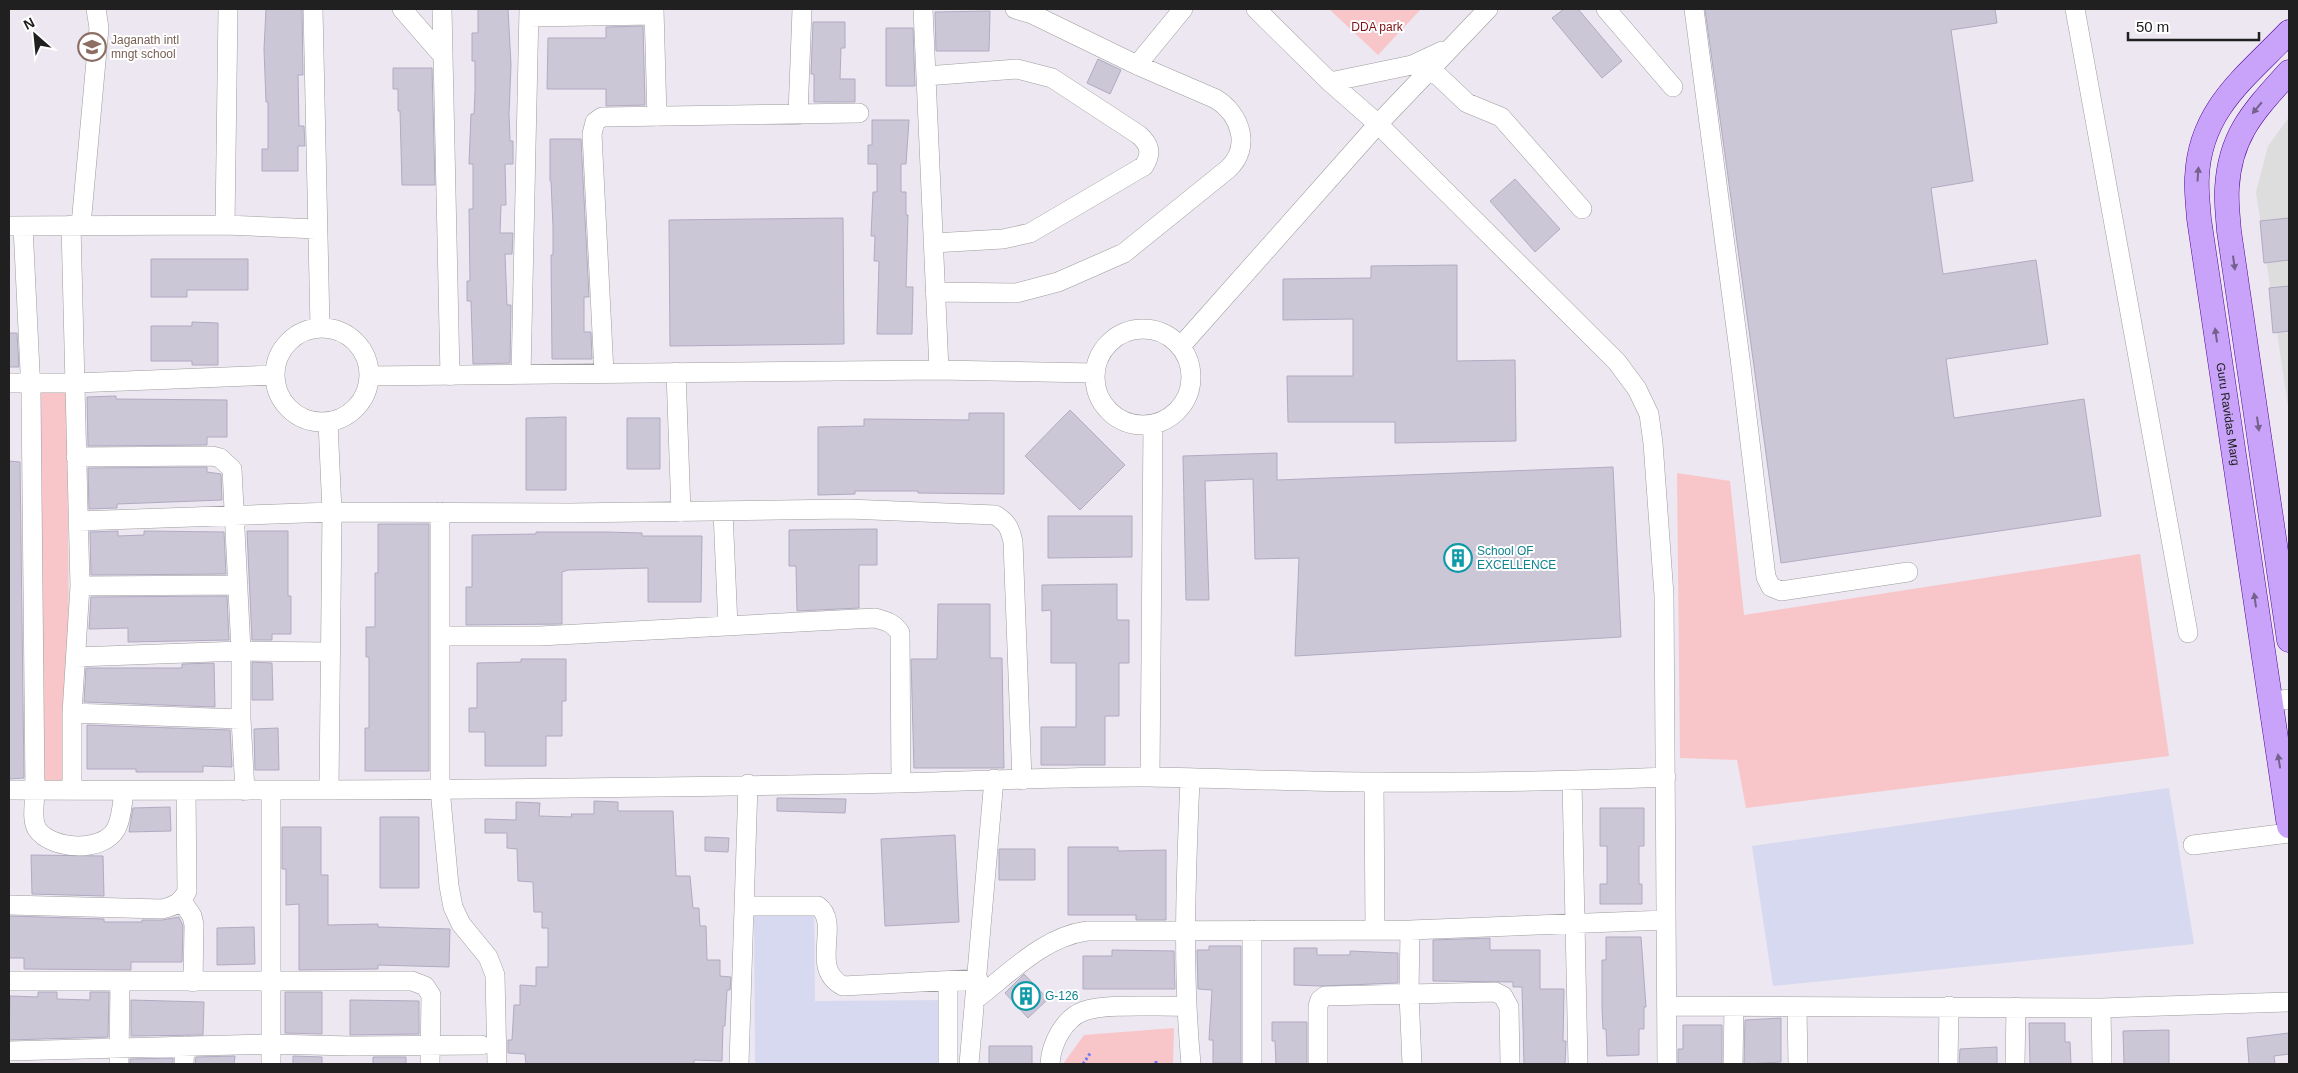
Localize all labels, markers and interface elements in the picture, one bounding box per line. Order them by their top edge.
north arrow [10,10,60,60]
scale bar [2128,10,2259,42]
text: N [21,14,37,33]
text: 50 m [2136,18,2169,35]
park label: DDA park [1351,20,1404,34]
school or university icon: Jaganath intl mngt school [77,32,107,62]
place label: Jaganath intl mngt school [111,33,179,61]
one-way arrow [2252,102,2263,115]
one-way arrow [2194,166,2202,182]
one-way arrow [2230,256,2238,272]
one-way arrow [2212,327,2220,343]
street label: Guru Ravidas Marg [2213,362,2242,467]
one-way arrow [2254,416,2262,432]
building icon: School OF EXCELLENCE [1443,543,1473,573]
place label: School OF EXCELLENCE [1477,544,1556,572]
one-way arrow [2251,592,2259,608]
one-way arrow [2275,752,2283,768]
building icon: G-126 [1011,981,1041,1011]
place label: G-126 [1045,989,1079,1003]

